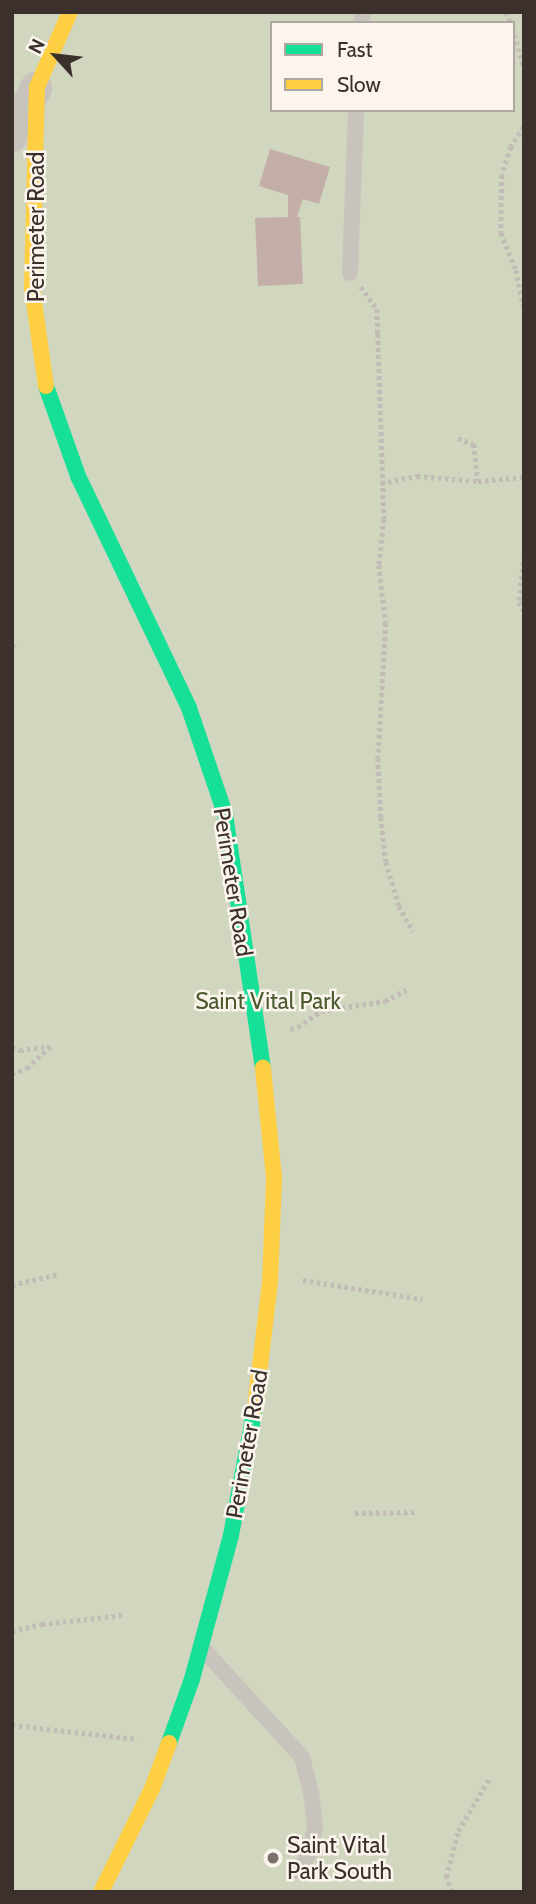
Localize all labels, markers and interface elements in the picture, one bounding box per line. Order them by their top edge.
north arrow [21,21,91,91]
legend [270,21,515,112]
text: N [24,35,50,57]
text: Fast [337,37,373,62]
text: Slow [337,72,381,97]
street label: Perimeter Road [22,152,50,302]
street label: Perimeter Road [208,806,258,958]
park label: Saint Vital Park [195,987,341,1015]
street label: Perimeter Road [220,1368,274,1520]
place label: Saint Vital Park South [287,1831,392,1885]
marker: Saint Vital Park South [265,1850,281,1866]

